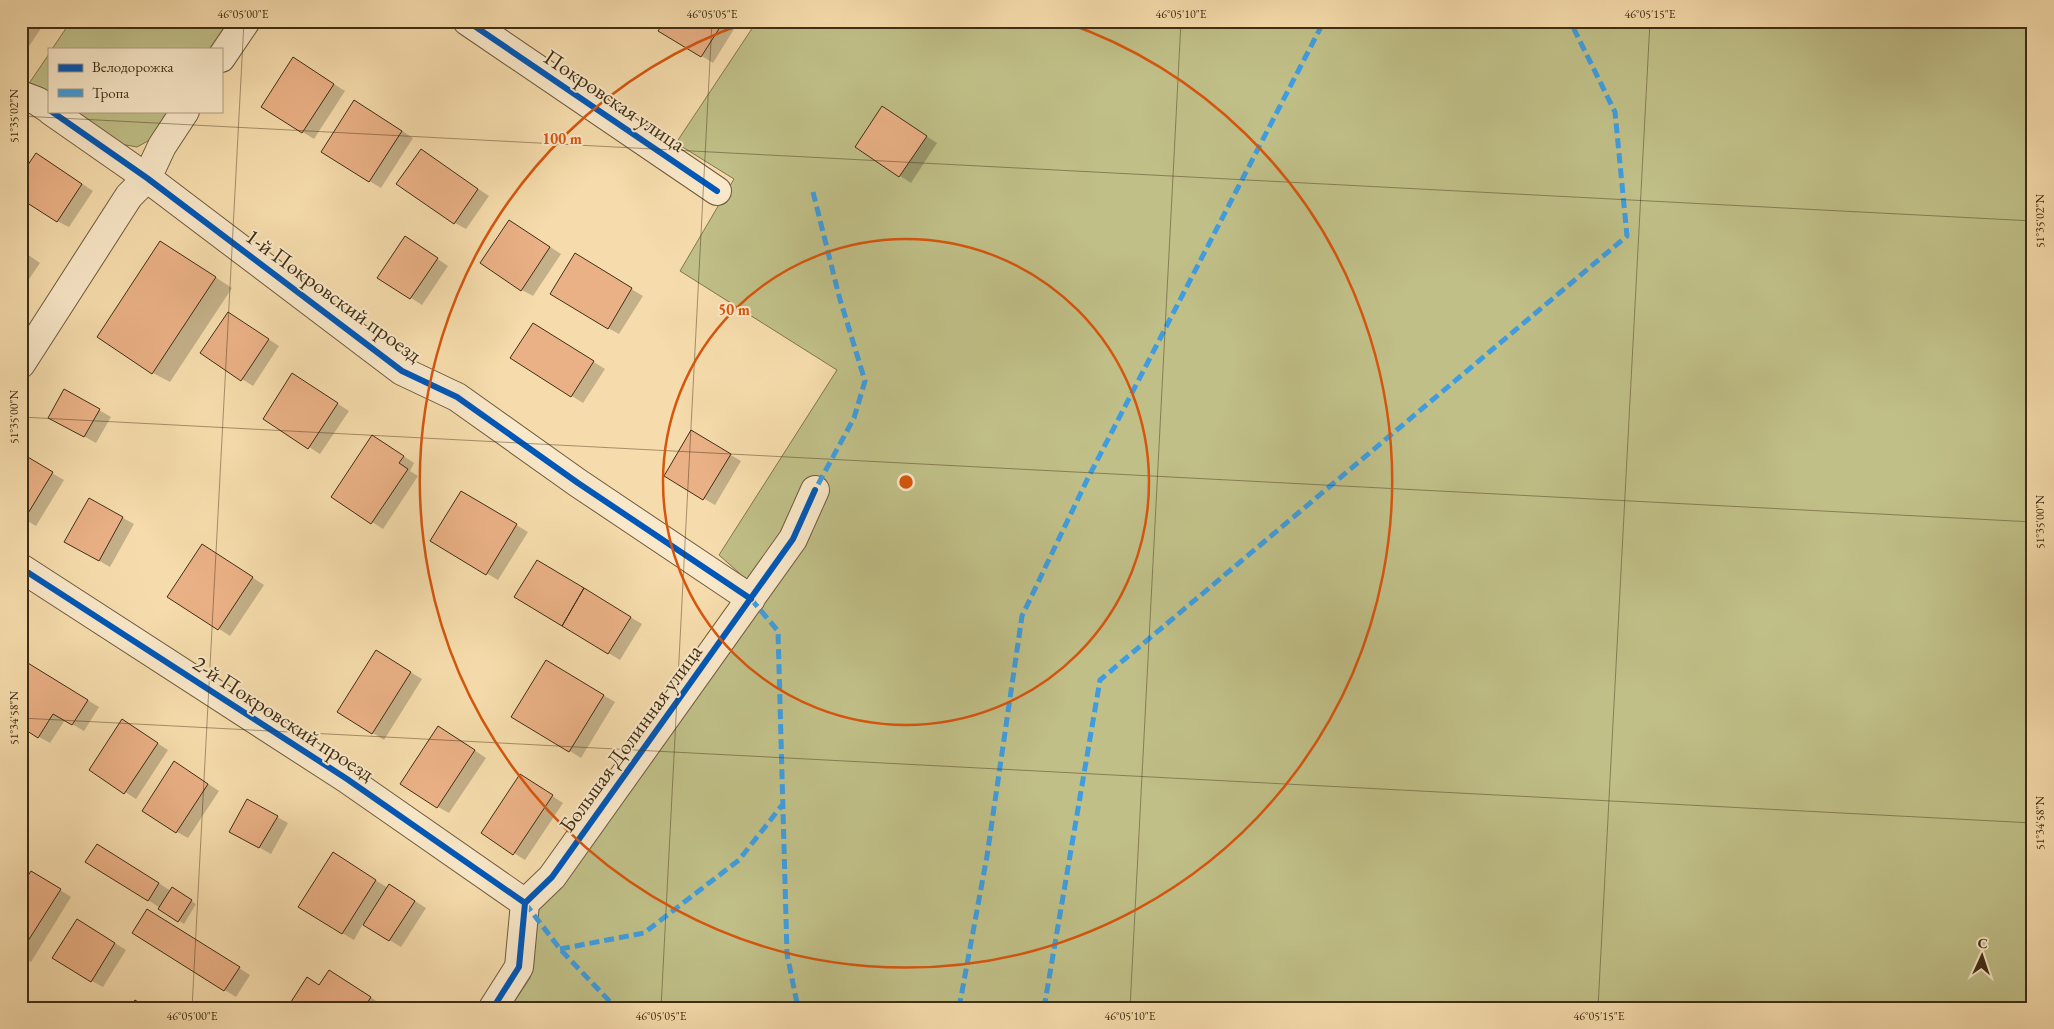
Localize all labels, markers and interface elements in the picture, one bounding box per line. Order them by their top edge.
text: 46°05'00"E [217,6,269,22]
text: 46°05'05"E [686,6,738,22]
text: 46°05'10"E [1155,6,1207,22]
text: 46°05'15"E [1624,6,1676,22]
street label: Покровская улица [538,42,691,159]
legend [48,48,222,112]
text: Велодорожка [92,57,173,76]
text: Тропа [92,83,129,102]
text: 51°35'02"N [6,89,22,143]
text: 100 m [542,129,582,148]
text: 51°35'02"N [2032,194,2048,248]
street label: 1-й Покровский проезд [240,222,427,369]
text: 50 m [718,300,750,319]
text: 51°35'00"N [6,390,22,444]
centre of rings [897,473,915,491]
text: 51°35'00"N [2032,495,2048,549]
street label: Большая Долинная улица [552,638,709,838]
street label: 2-й Покровский проезд [187,649,380,788]
text: 51°34'58"N [6,691,22,745]
text: 51°34'58"N [2032,796,2048,850]
north arrow [1956,932,2006,982]
text: С [1977,934,1988,952]
text: 46°05'00"E [166,1008,218,1024]
text: 46°05'05"E [635,1008,687,1024]
text: 46°05'10"E [1104,1008,1156,1024]
text: 46°05'15"E [1573,1008,1625,1024]

